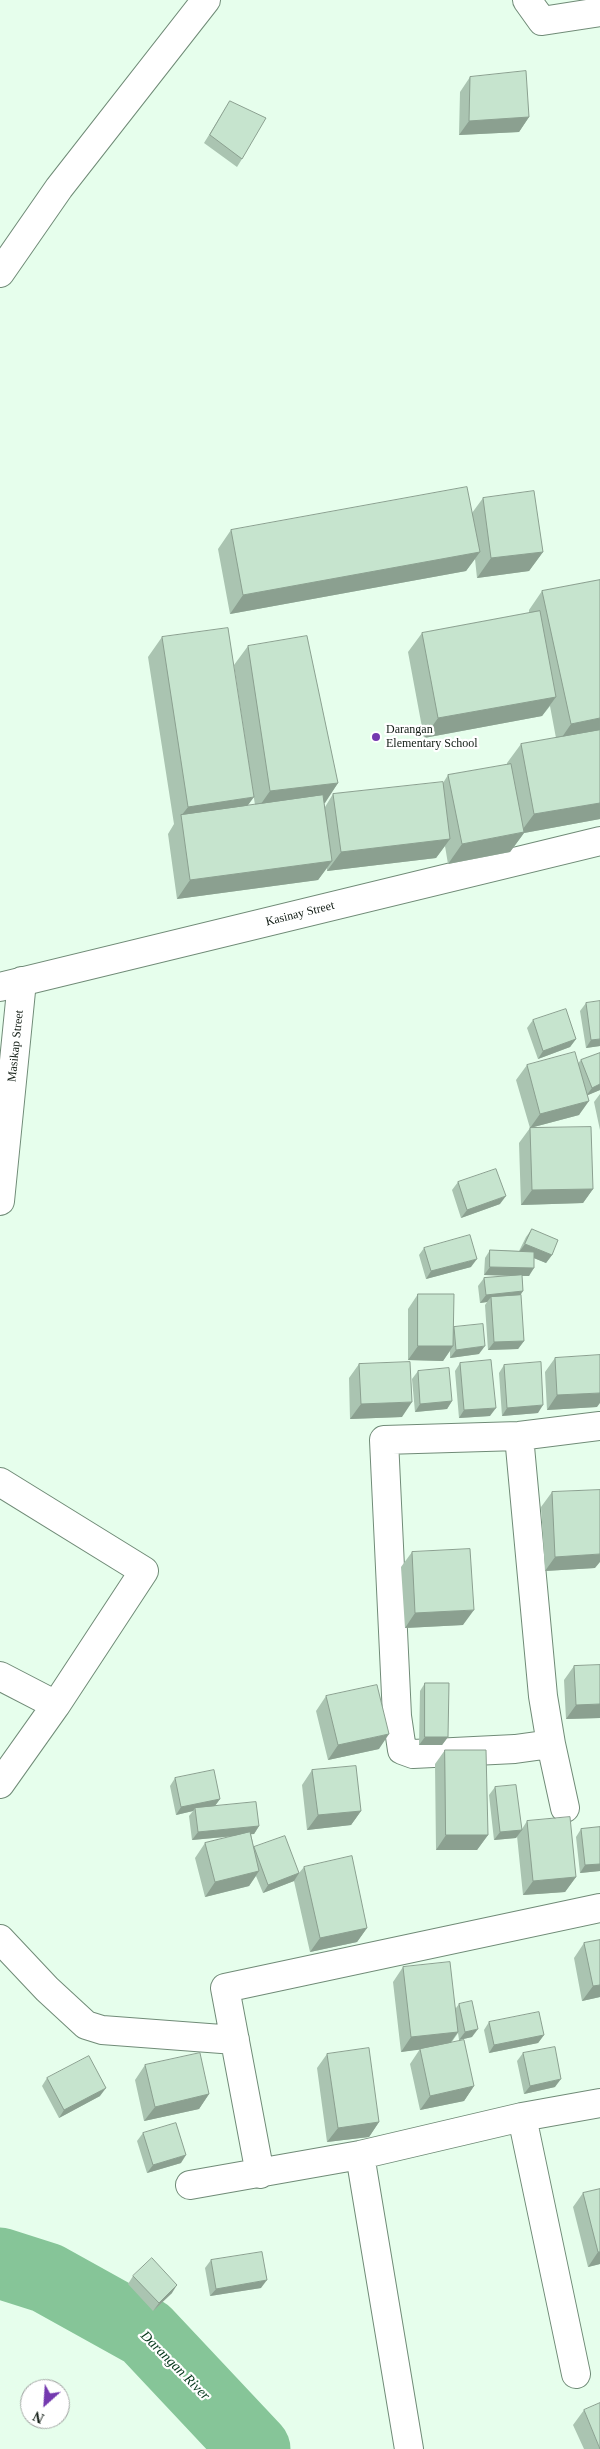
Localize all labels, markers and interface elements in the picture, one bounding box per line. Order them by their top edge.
place label: Darangan Elementary School [386,723,478,751]
marker: Darangan Elementary School [370,731,382,743]
street label: Kasinay Street [264,899,336,929]
street label: Masikap Street [5,1009,27,1083]
water label: Darangan River [137,2328,213,2404]
north arrow [20,2379,70,2429]
text: N [31,2408,46,2426]

